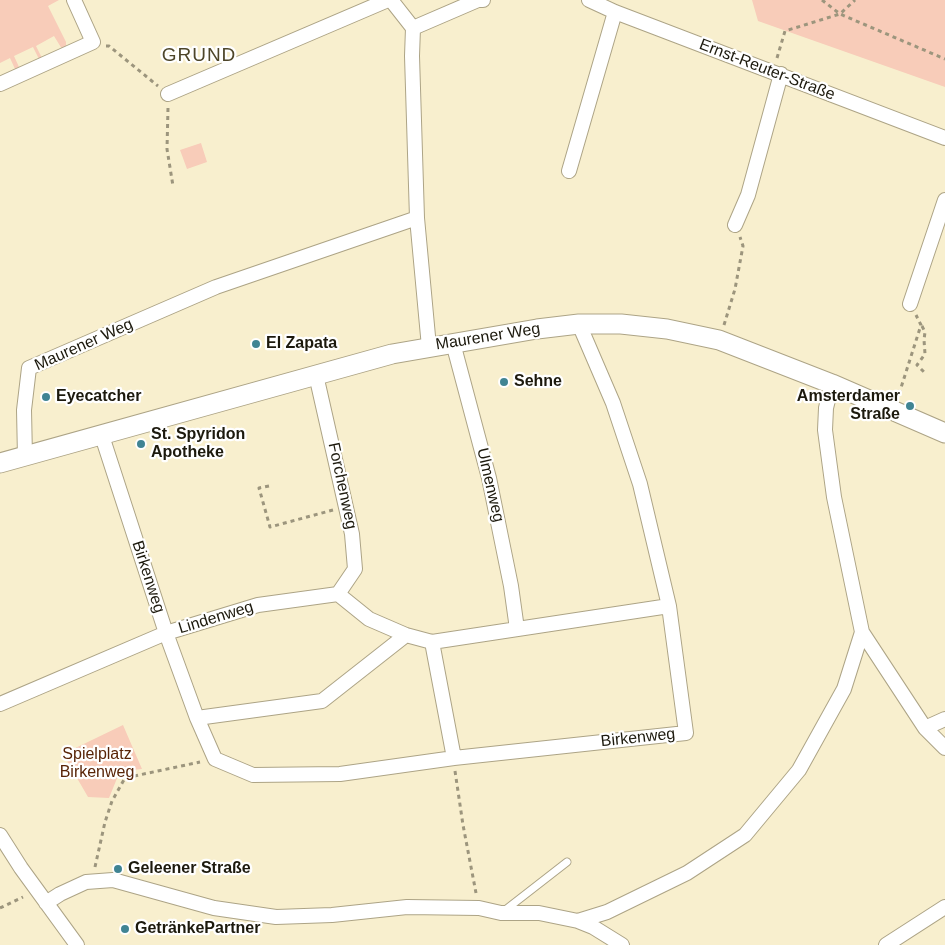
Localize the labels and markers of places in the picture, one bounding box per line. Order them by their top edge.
place label: El Zapata [266,334,337,354]
marker: El Zapata [250,338,262,350]
place label: Sehne [514,372,562,392]
marker: Sehne [498,376,510,388]
place label: Eyecatcher [56,387,141,407]
place label: Amsterdamer Straße [797,387,900,425]
marker: Eyecatcher [40,391,52,403]
marker: Amsterdamer Straße [904,400,916,412]
place label: St. Spyridon Apotheke [151,425,245,463]
marker: St. Spyridon Apotheke [135,438,147,450]
place label: Geleener Straße [128,859,251,879]
marker: Geleener Straße [112,863,124,875]
place label: GetränkePartner [135,919,260,939]
marker: GetränkePartner [119,923,131,935]

